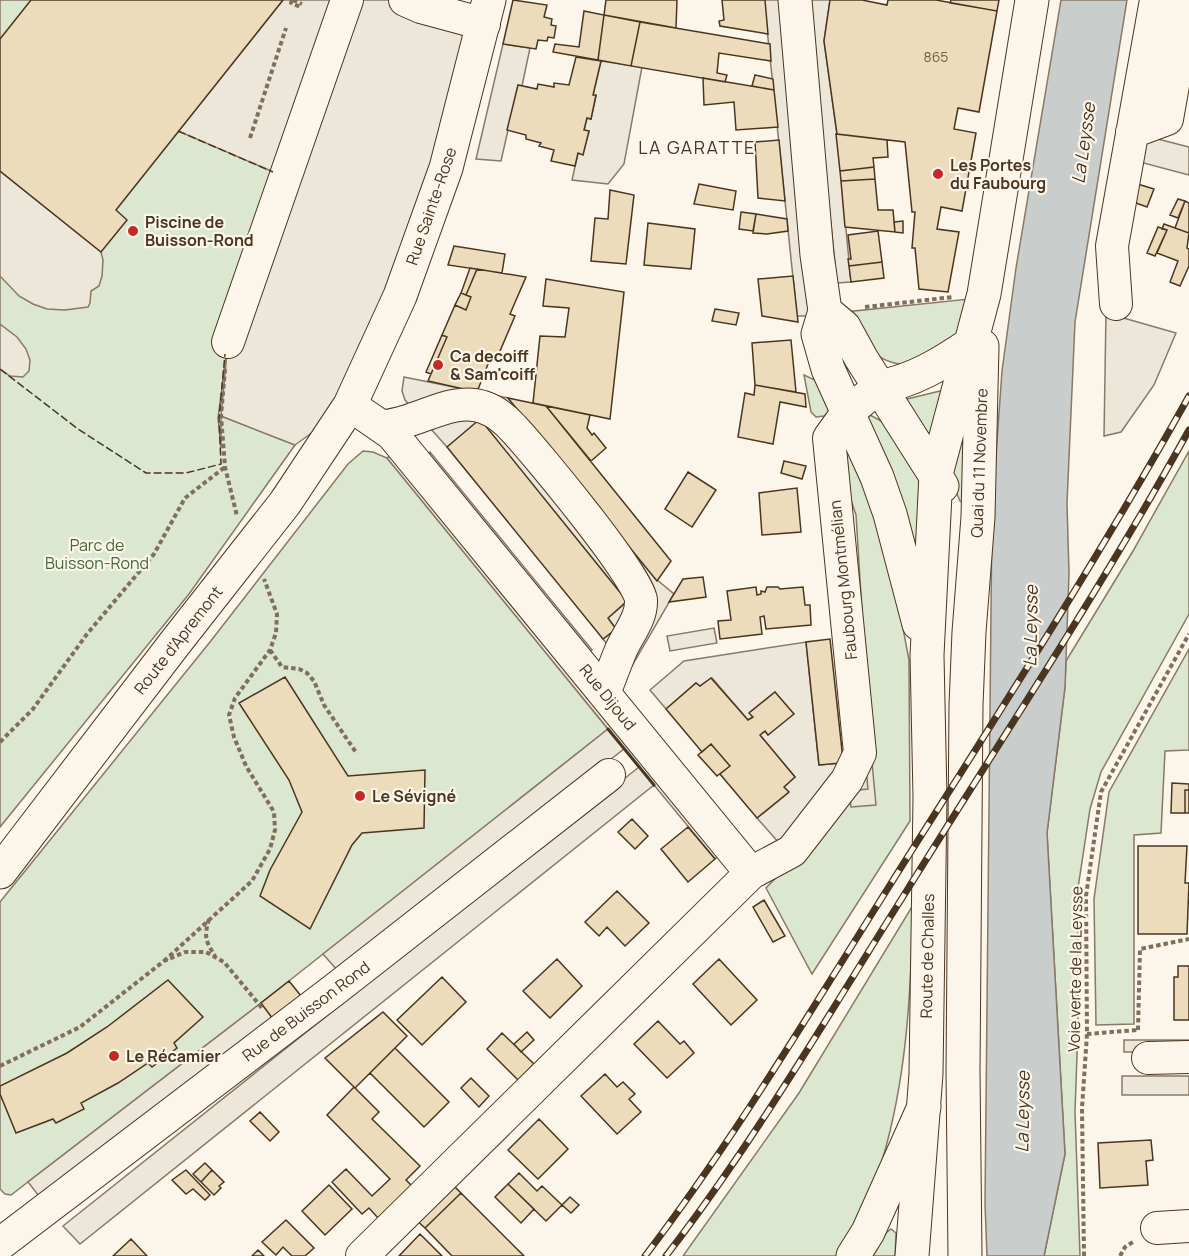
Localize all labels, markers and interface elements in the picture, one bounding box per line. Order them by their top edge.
house number: 865 [924,47,948,66]
water label: La Leysse [1065,100,1101,185]
district label: LA GARATTE [638,135,756,159]
street label: Rue Sainte-Rose [400,144,462,268]
place label: Les Portes du Faubourg [950,154,1046,194]
marker: Les Portes du Faubourg [931,167,945,181]
place label: Piscine de Buisson-Rond [145,211,254,251]
marker: Piscine de Buisson-Rond [126,224,140,238]
place label: Ca decoiff & Sam'coiff [450,345,536,385]
marker: Ca decoiff & Sam'coiff [431,358,445,372]
street label: Quai du 11 Novembre [965,388,993,538]
street label: Faubourg Montmélian [824,499,862,661]
park label: Parc de Buisson-Rond [45,534,149,574]
street label: Route d'Apremont [129,581,227,699]
water label: La Leysse [1017,584,1043,667]
street label: Rue Dijoud [575,659,641,735]
place label: Le Sévigné [372,785,456,807]
marker: Le Sévigné [353,789,367,803]
street label: Voie verte de la Leysse [1063,886,1087,1052]
street label: Route de Challes [915,893,939,1019]
street label: Rue de Buisson Rond [238,956,374,1066]
place label: Le Récamier [126,1045,221,1067]
marker: Le Récamier [107,1049,121,1063]
water label: La Leysse [1009,1070,1035,1153]

